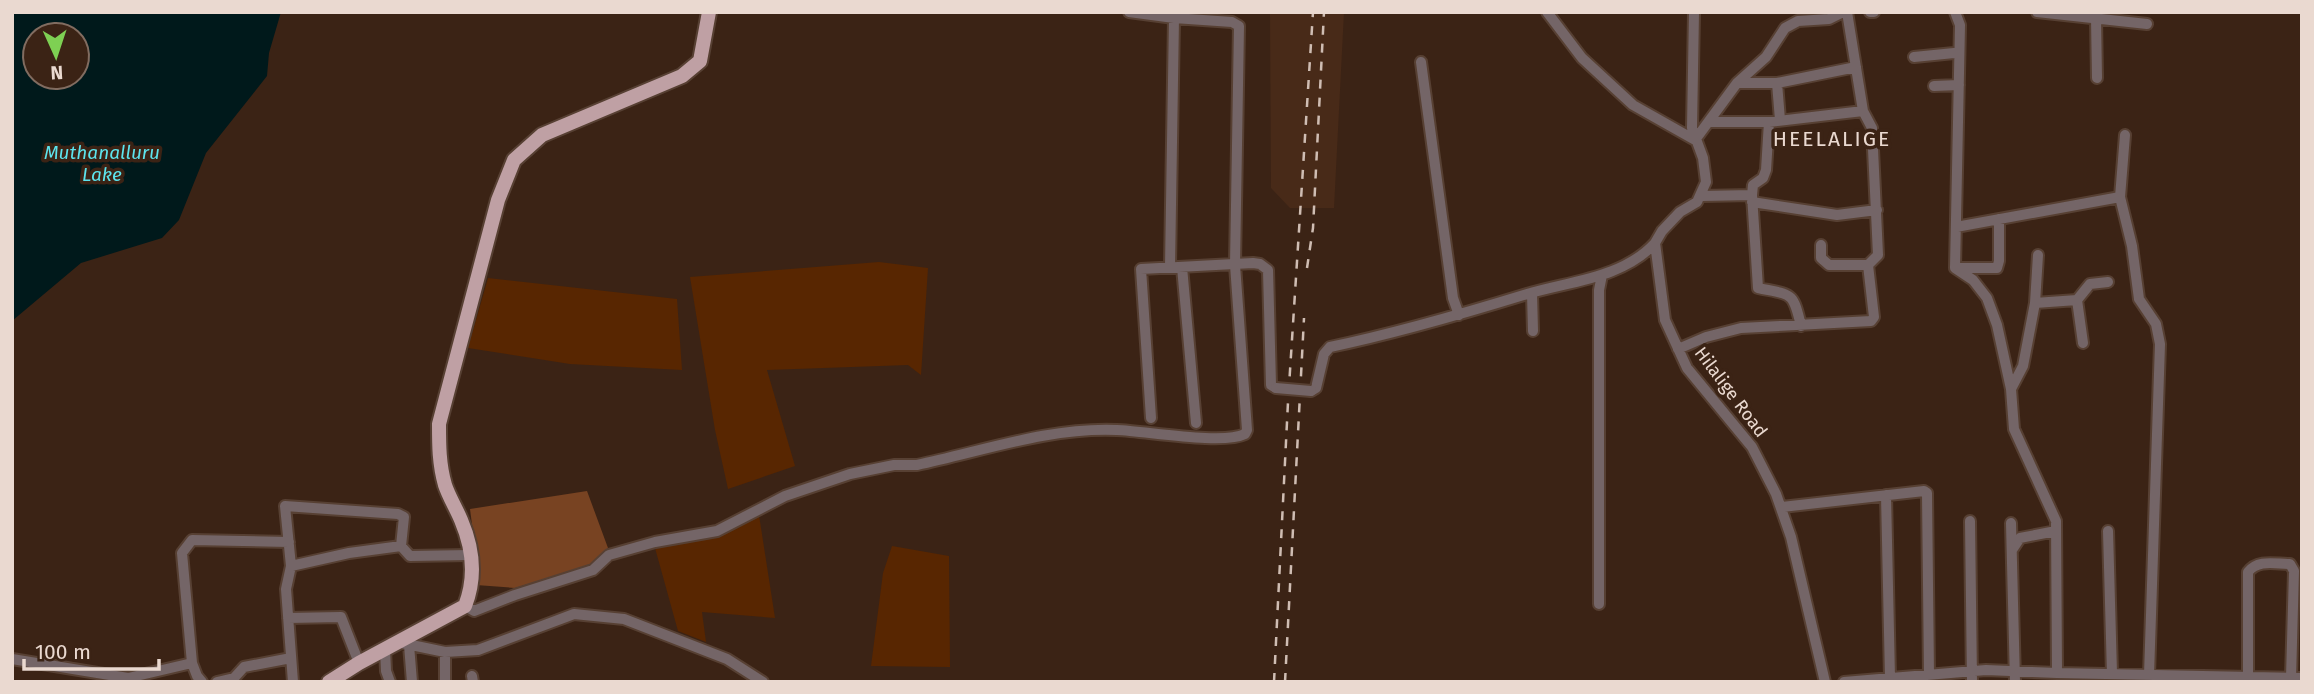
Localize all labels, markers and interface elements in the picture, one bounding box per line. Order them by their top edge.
north arrow [21,21,91,91]
text: N [50,61,64,84]
district label: HEELALIGE [1773,126,1891,152]
water label: Muthanalluru Lake [44,141,160,186]
street label: Hilalige Road [1690,342,1772,442]
scale bar [24,628,159,672]
text: 100 m [35,639,91,665]

